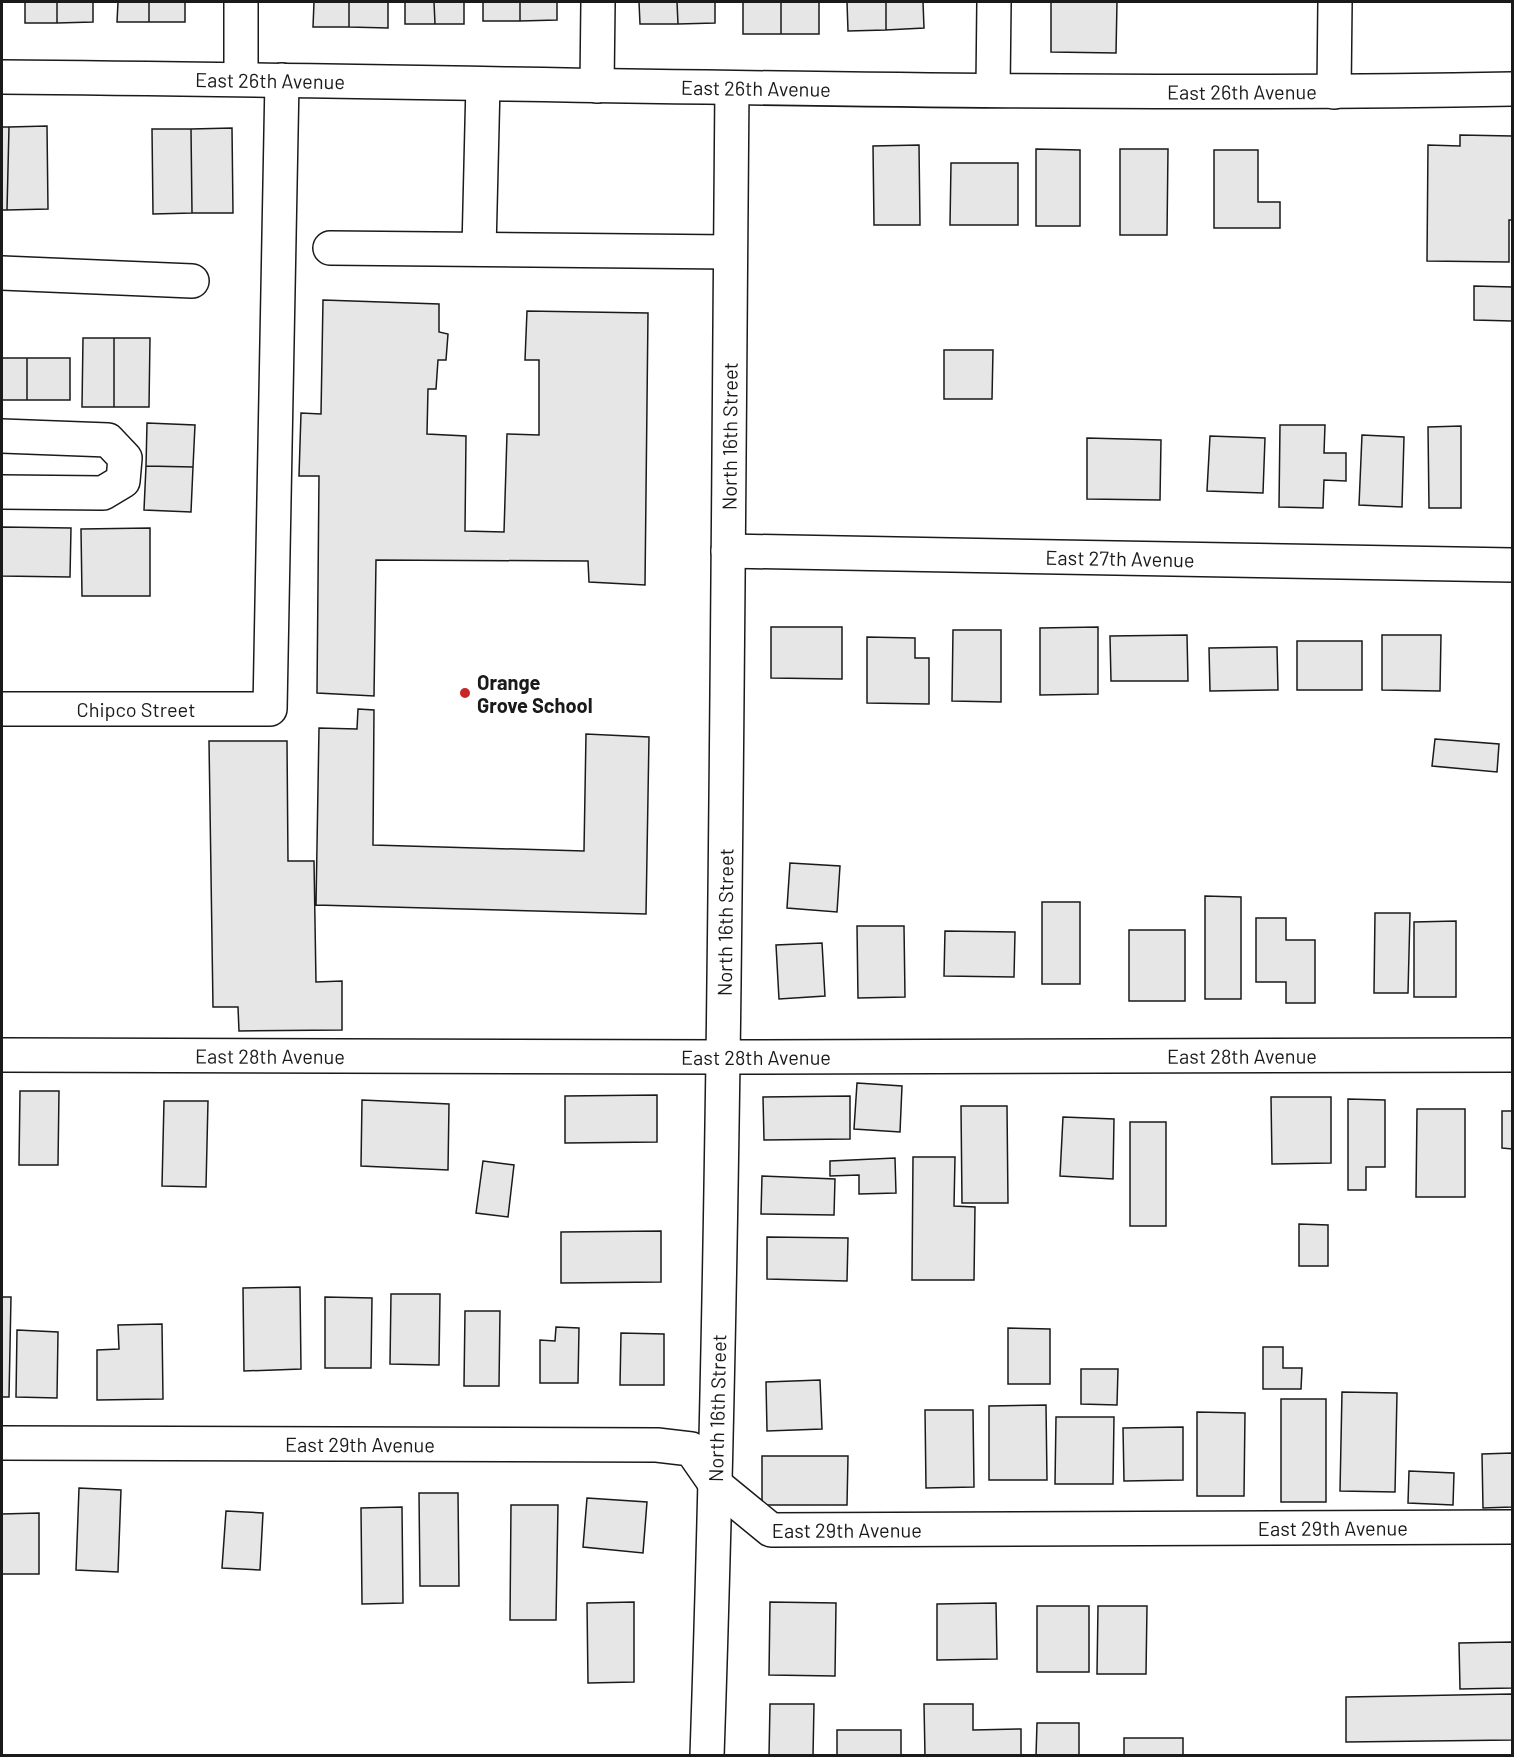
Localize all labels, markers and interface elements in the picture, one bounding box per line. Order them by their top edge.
street label: East 26th Avenue [195,67,345,93]
street label: East 26th Avenue [681,75,831,101]
street label: East 26th Avenue [1167,79,1317,104]
street label: North 16th Street [717,362,742,510]
street label: East 27th Avenue [1045,545,1195,571]
place label: Orange Grove School [477,670,593,717]
marker: Orange Grove School [458,686,472,700]
street label: Chipco Street [77,697,195,721]
street label: North 16th Street [712,848,738,996]
street label: East 28th Avenue [1167,1043,1317,1068]
street label: East 28th Avenue [195,1044,345,1068]
street label: East 28th Avenue [681,1045,831,1069]
street label: North 16th Street [703,1334,730,1482]
street label: East 29th Avenue [285,1432,435,1456]
street label: East 29th Avenue [1258,1515,1408,1540]
street label: East 29th Avenue [772,1517,922,1542]

